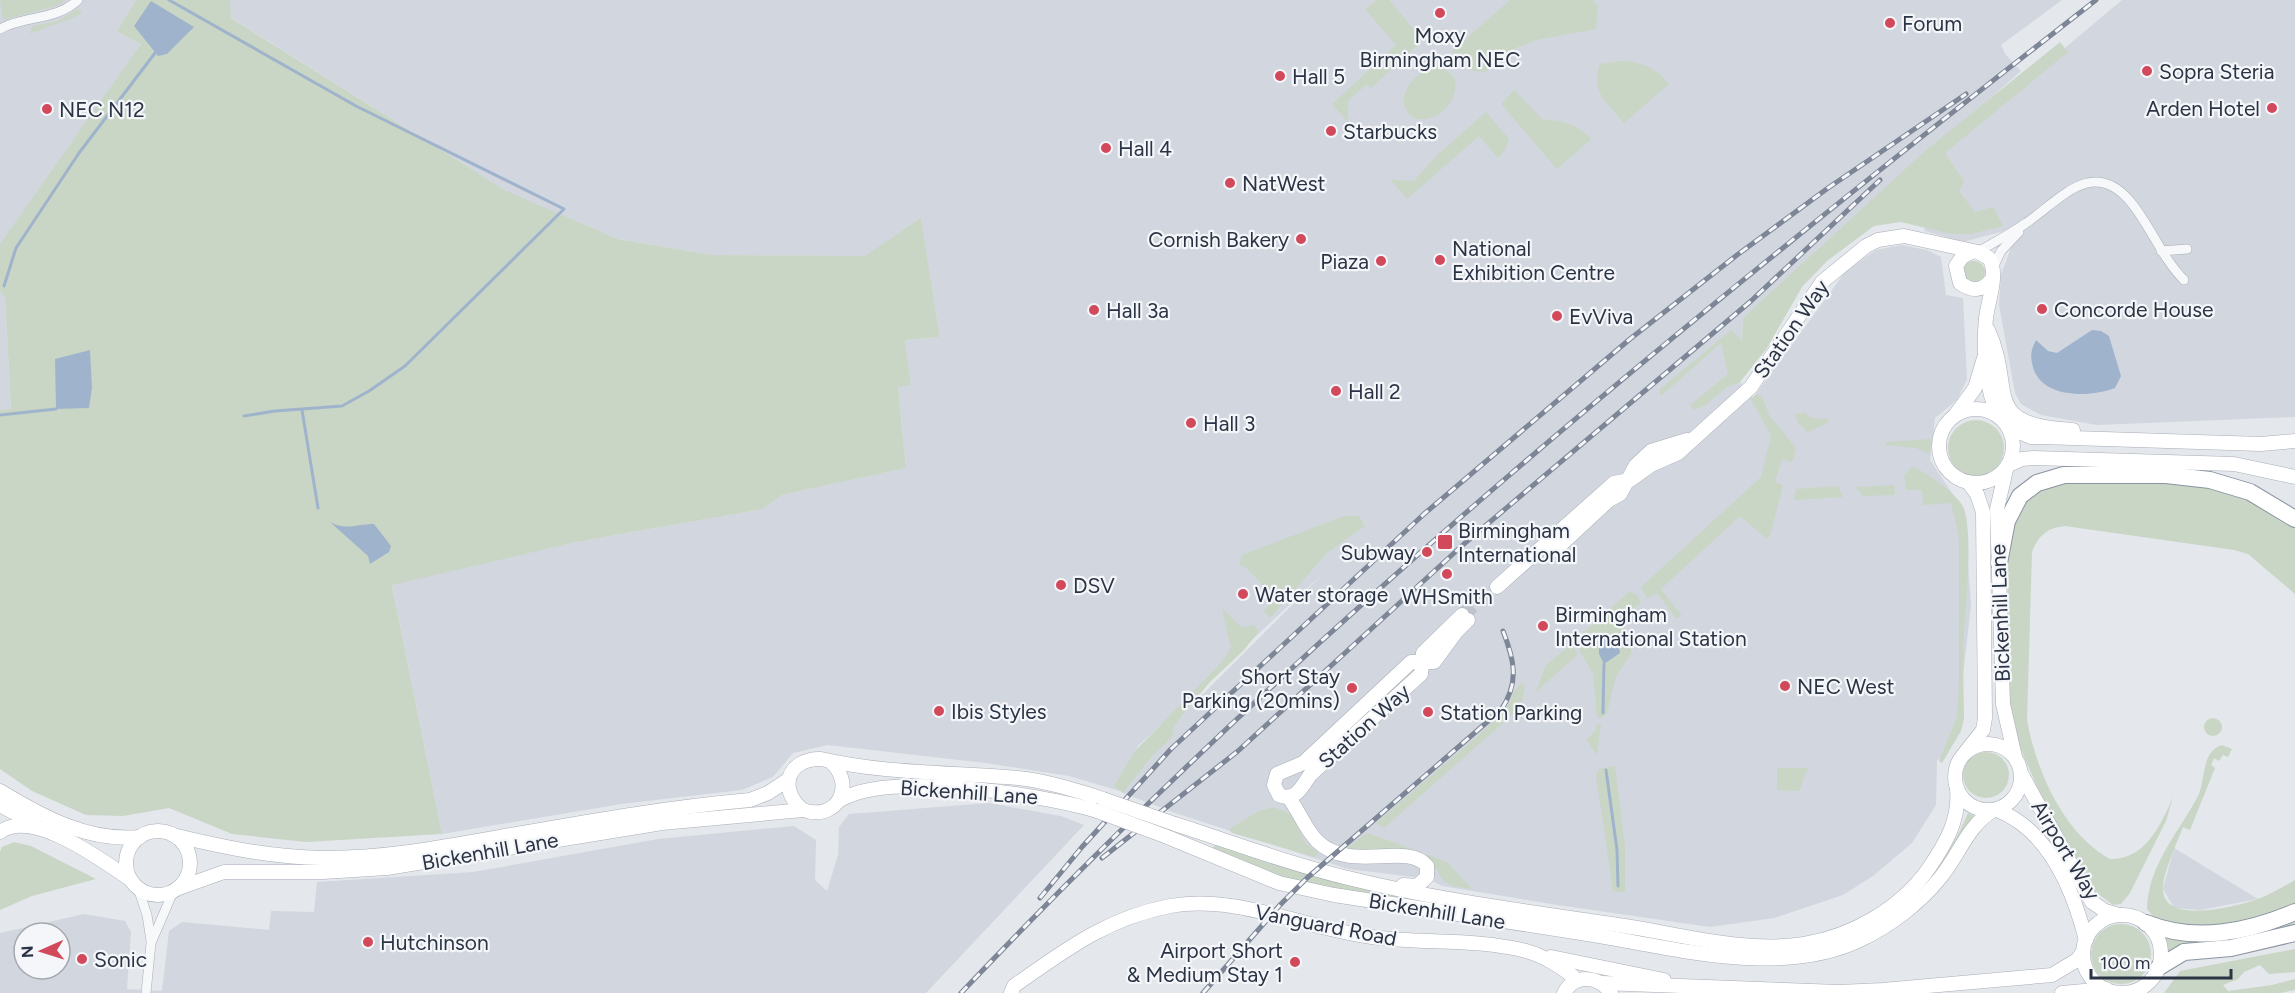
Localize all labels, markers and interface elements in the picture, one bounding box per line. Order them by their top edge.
marker: Moxy Birmingham NEC [1433,6,1447,20]
place label: Forum [1902,11,1962,36]
marker: Forum [1883,16,1897,30]
place label: Moxy Birmingham NEC [1360,23,1520,72]
place label: Sopra Steria [2159,59,2274,84]
place label: Hall 5 [1292,64,1345,89]
marker: Sopra Steria [2140,64,2154,78]
marker: Hall 5 [1273,69,1287,83]
place label: Arden Hotel [2146,96,2260,121]
place label: NEC N12 [59,97,145,122]
marker: Arden Hotel [2265,101,2279,115]
marker: NEC N12 [40,102,54,116]
place label: Starbucks [1343,119,1437,144]
marker: Starbucks [1324,124,1338,138]
place label: Hall 4 [1118,136,1172,161]
marker: Hall 4 [1099,141,1113,155]
place label: NatWest [1242,171,1325,196]
marker: NatWest [1223,176,1237,190]
place label: Cornish Bakery [1148,227,1289,252]
marker: Cornish Bakery [1294,232,1308,246]
place label: National Exhibition Centre [1452,236,1615,285]
place label: Piaza [1320,249,1369,274]
marker: National Exhibition Centre [1433,253,1447,267]
marker: Piaza [1374,254,1388,268]
street label: Station Way [1748,275,1834,383]
place label: Concorde House [2054,297,2214,322]
place label: Hall 3a [1106,298,1169,323]
marker: Concorde House [2035,302,2049,316]
marker: Hall 3a [1087,303,1101,317]
place label: EvViva [1569,304,1633,329]
marker: EvViva [1550,309,1564,323]
place label: Hall 2 [1348,379,1401,404]
marker: Hall 2 [1329,384,1343,398]
place label: Hall 3 [1203,411,1255,436]
marker: Hall 3 [1184,416,1198,430]
place label: Birmingham International [1458,518,1576,567]
marker: Birmingham International [1436,533,1454,551]
place label: Subway [1341,540,1415,565]
street label: Bickenhill Lane [1985,544,2015,682]
marker: Subway [1420,545,1434,559]
marker: WHSmith [1440,567,1454,581]
place label: DSV [1073,573,1115,598]
marker: DSV [1054,578,1068,592]
place label: Water storage [1255,582,1388,607]
place label: WHSmith [1401,584,1493,609]
marker: Water storage [1236,587,1250,601]
place label: Birmingham International Station [1555,602,1747,651]
marker: Birmingham International Station [1536,619,1550,633]
place label: Short Stay Parking (20mins) [1182,664,1340,713]
place label: NEC West [1797,674,1895,699]
street label: Station Way [1313,678,1415,774]
marker: NEC West [1778,679,1792,693]
marker: Short Stay Parking (20mins) [1345,681,1359,695]
place label: Ibis Styles [951,699,1047,724]
place label: Station Parking [1440,700,1582,725]
marker: Ibis Styles [932,704,946,718]
marker: Station Parking [1421,705,1435,719]
street label: Bickenhill Lane [899,775,1039,809]
street label: Airport Way [2026,796,2106,904]
street label: Bickenhill Lane [420,827,560,875]
street label: Bickenhill Lane [1367,888,1507,934]
street label: Vanguard Road [1253,899,1399,951]
north arrow [12,921,72,981]
place label: Hutchinson [380,930,489,955]
marker: Hutchinson [361,935,375,949]
place label: Airport Short & Medium Stay 1 [1127,938,1283,987]
scale bar [2091,942,2230,980]
text: N [18,945,37,958]
place label: Sonic [94,947,147,972]
marker: Sonic [75,952,89,966]
text: 100 m [2100,952,2150,974]
marker: Airport Short & Medium Stay 1 [1288,955,1302,969]

